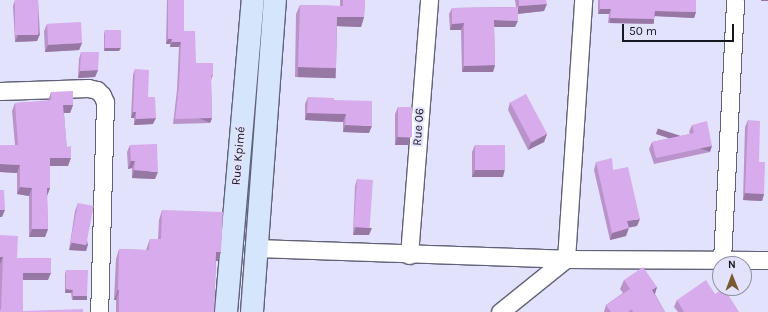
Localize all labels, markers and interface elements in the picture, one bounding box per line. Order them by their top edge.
scale bar [624,16,736,42]
text: 50 m [629,24,657,38]
street label: Rue 06 [411,108,427,146]
street label: Rue Kpimé [229,126,249,186]
north arrow [712,256,752,296]
text: N [728,258,736,271]

